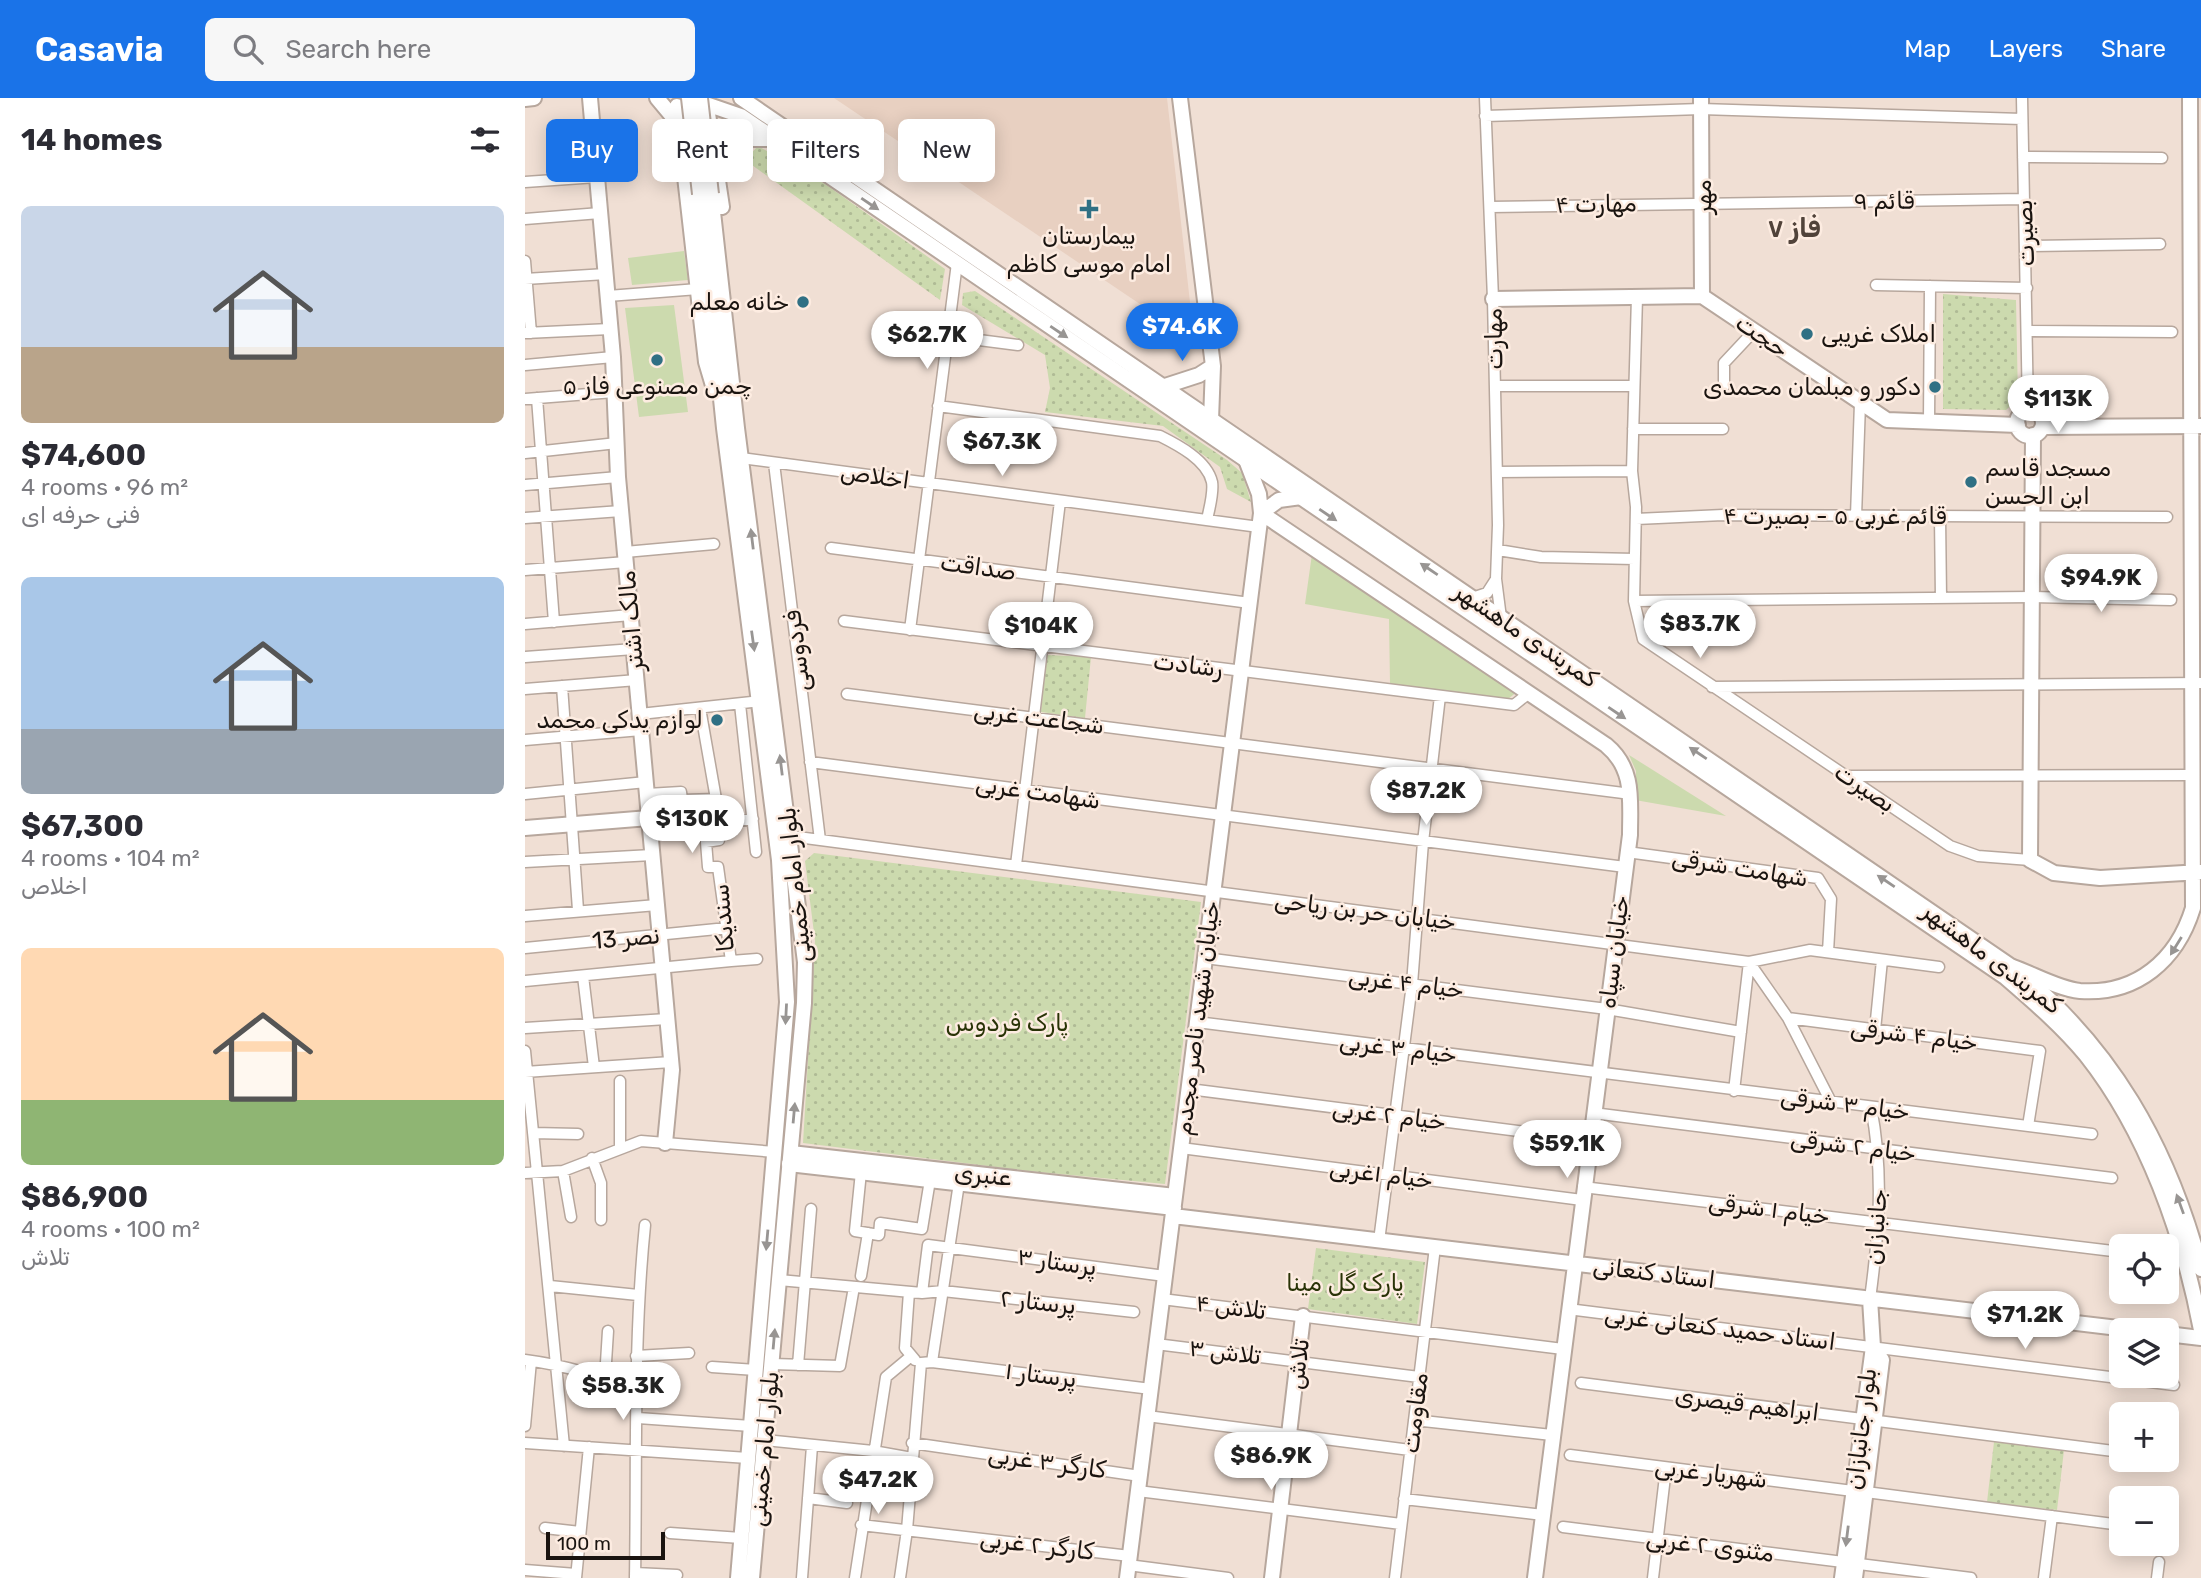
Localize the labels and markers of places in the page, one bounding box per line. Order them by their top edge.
marker: بیمارستان امام موسی کاظم [1079,199,1099,219]
place label: بیمارستان امام موسی کاظم [1007,222,1171,280]
place label: خانه معلم [690,288,789,317]
marker: خانه معلم [795,294,811,310]
pin: $74.6K [1125,303,1239,363]
pin: $62.7K [870,312,984,371]
place label: املاک غریبی [1821,320,1936,348]
marker: املاک غریبی [1799,326,1815,342]
marker: چمن مصنوعی فاز ۵ [649,352,665,368]
place label: چمن مصنوعی فاز ۵ [562,372,752,400]
place label: دکور و مبلمان محمدی [1703,373,1921,401]
pin: $113K [2009,376,2107,435]
marker: دکور و مبلمان محمدی [1927,379,1943,395]
pin: $67.3K [945,418,1059,478]
place label: مسجد قاسم ابن الحسن [1985,454,2111,510]
marker: مسجد قاسم ابن الحسن [1963,474,1979,490]
pin: $94.9K [2044,554,2158,614]
pin: $83.7K [1643,601,1757,660]
pin: $104K [992,602,1090,662]
place label: لوازم یدکی محمد [536,706,703,736]
marker: لوازم یدکی محمد [709,712,725,728]
pin: $87.2K [1369,768,1483,827]
pin: $130K [643,796,741,855]
pin: $59.1K [1510,1121,1624,1180]
pin: $71.2K [1968,1292,2082,1351]
pin: $58.3K [566,1362,680,1422]
pin: $86.9K [1214,1432,1328,1492]
pin: $47.2K [821,1456,935,1516]

